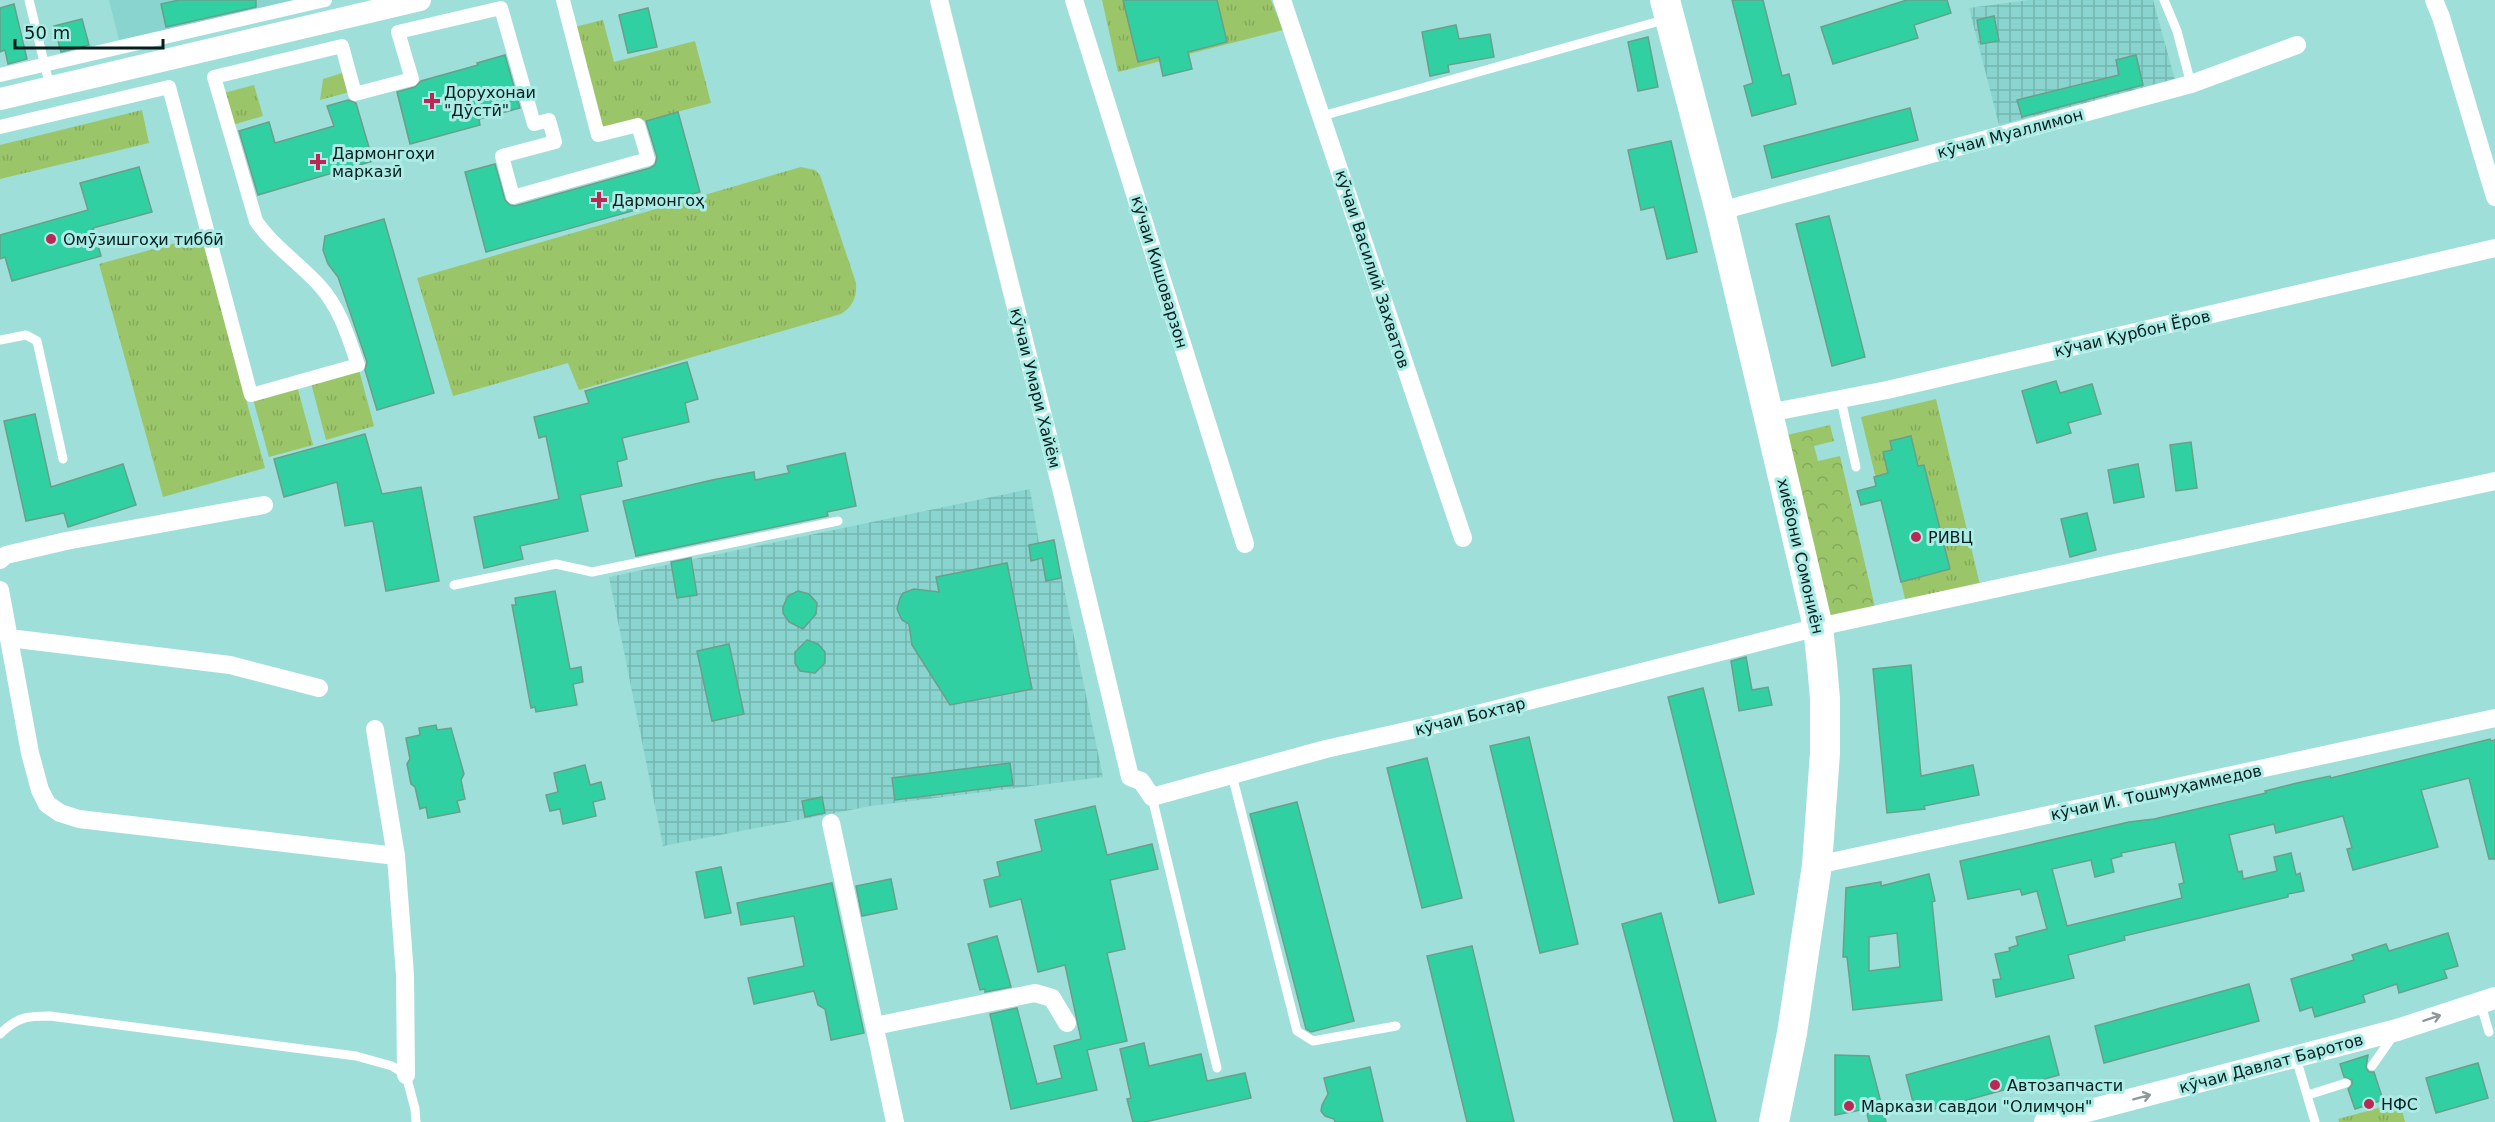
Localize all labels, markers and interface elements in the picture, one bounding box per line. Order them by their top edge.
scale bar [15,12,164,50]
text: 50 m [24,22,70,43]
place label: Дорухонаи "Дӯстӣ" [444,83,536,120]
marker: Дорухонаи "Дӯстӣ" [425,94,439,108]
street label: кӯчаи Муаллимон [1935,105,2085,162]
place label: Дармонгоҳи марказӣ [332,144,435,181]
marker: Дармонгоҳи марказӣ [309,153,327,171]
street label: кӯчаи Василий Захватов [1331,168,1414,371]
marker: Дармонгоҳ [590,191,608,209]
place label: Дармонгоҳ [612,191,704,210]
street label: кӯчаи Кишоварзон [1127,194,1192,351]
place label: Омӯзишгоҳи тиббӣ [63,230,224,249]
marker: Омӯзишгоҳи тиббӣ [44,232,58,246]
street label: кӯчаи Умари Хайём [1006,306,1065,470]
street label: кӯчаи Қурбон Ёров [2052,306,2212,361]
street label: хиёбони Сомониён [1773,476,1828,636]
place label: РИВЦ [1928,528,1973,547]
marker: РИВЦ [1909,530,1923,544]
street label: кӯчаи Бохтар [1413,694,1527,739]
street label: кӯчаи И. Тошмуҳаммедов [2049,761,2263,824]
one-way arrow [2422,1012,2441,1023]
street label: кӯчаи Давлат Баротов [2177,1030,2365,1097]
place label: Автозапчасти [2007,1076,2123,1095]
marker: Автозапчасти [1988,1078,2002,1092]
one-way arrow [2133,1090,2152,1102]
place label: НФС [2381,1095,2418,1114]
place label: Маркази савдои "Олимҷон" [1861,1097,2092,1116]
marker: НФС [2362,1097,2376,1111]
marker: Маркази савдои "Олимҷон" [1842,1099,1856,1113]

